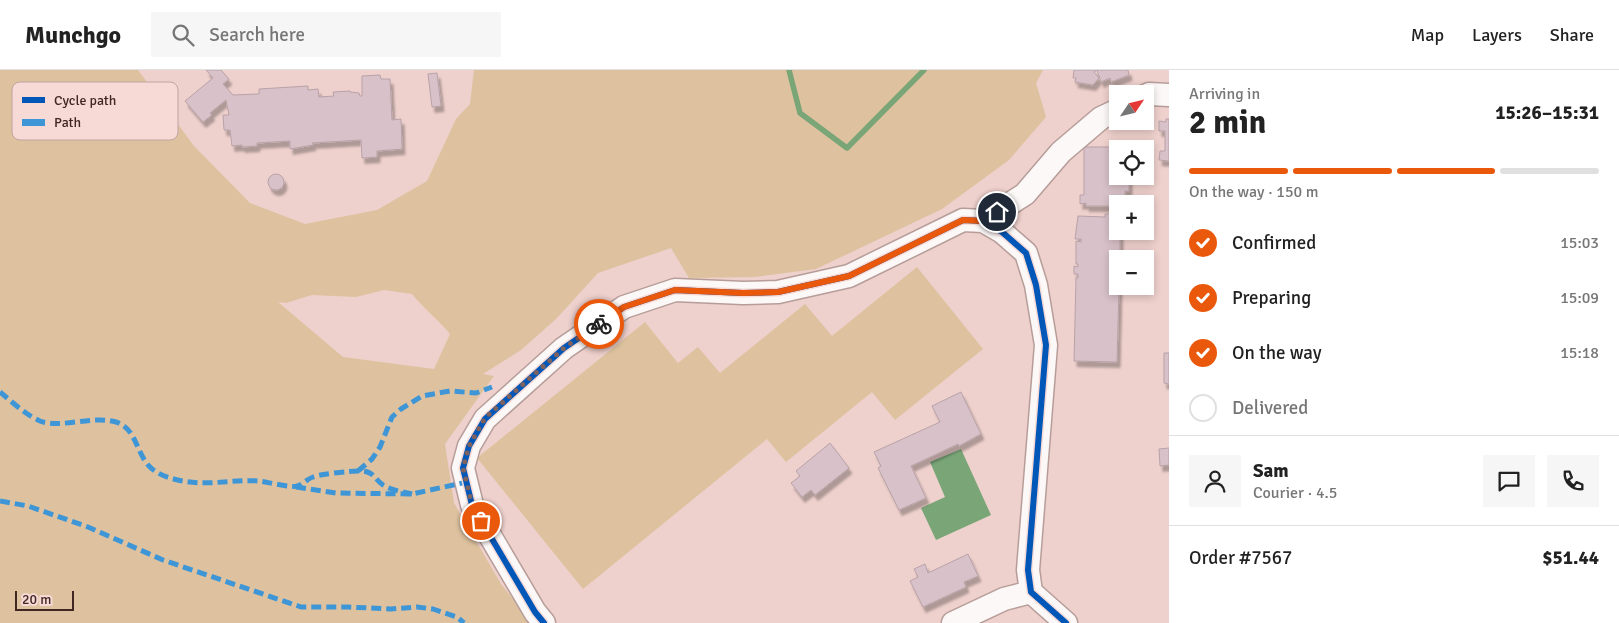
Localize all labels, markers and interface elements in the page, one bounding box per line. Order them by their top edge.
search box [151,12,501,57]
text: Munchgo [25,20,121,50]
icon: search [169,21,197,49]
text: Search here [209,23,305,47]
text: Map [1411,24,1444,46]
text: Layers [1472,24,1522,46]
text: Share [1550,24,1594,46]
legend [12,82,178,140]
text: Arriving in [1189,84,1260,104]
north arrow [1109,85,1154,130]
map controls [1109,85,1154,295]
text: Cycle path [54,92,116,109]
text: 15:26–15:31 [1495,101,1599,125]
text: 2 min [1189,103,1266,142]
text: Path [54,114,81,131]
button: locate [1109,140,1154,185]
text: On the way · 150 m [1189,182,1319,202]
pin [976,191,1018,233]
button: + [1109,195,1154,240]
icon: home [983,198,1011,226]
icon: check [1189,229,1217,257]
text: Confirmed [1232,231,1316,255]
text: 15:03 [1560,233,1599,253]
button: − [1109,250,1154,295]
icon: check [1189,284,1217,312]
text: Preparing [1232,286,1311,310]
text: 15:09 [1560,288,1599,308]
courier [574,299,624,349]
icon: bike [585,310,613,338]
icon: check [1189,339,1217,367]
text: On the way [1232,341,1322,365]
text: 15:18 [1560,343,1599,363]
text: Delivered [1232,396,1308,420]
button: person [1189,455,1241,507]
button: chat [1483,455,1535,507]
button: phone [1547,455,1599,507]
text: Sam [1253,459,1289,483]
text: Courier · 4.5 [1253,483,1337,503]
pin [460,500,502,542]
icon: bag [467,507,495,535]
text: Order #7567 [1189,546,1292,570]
text: $51.44 [1542,546,1599,570]
scale bar [15,588,74,611]
text: 20 m [22,591,51,608]

